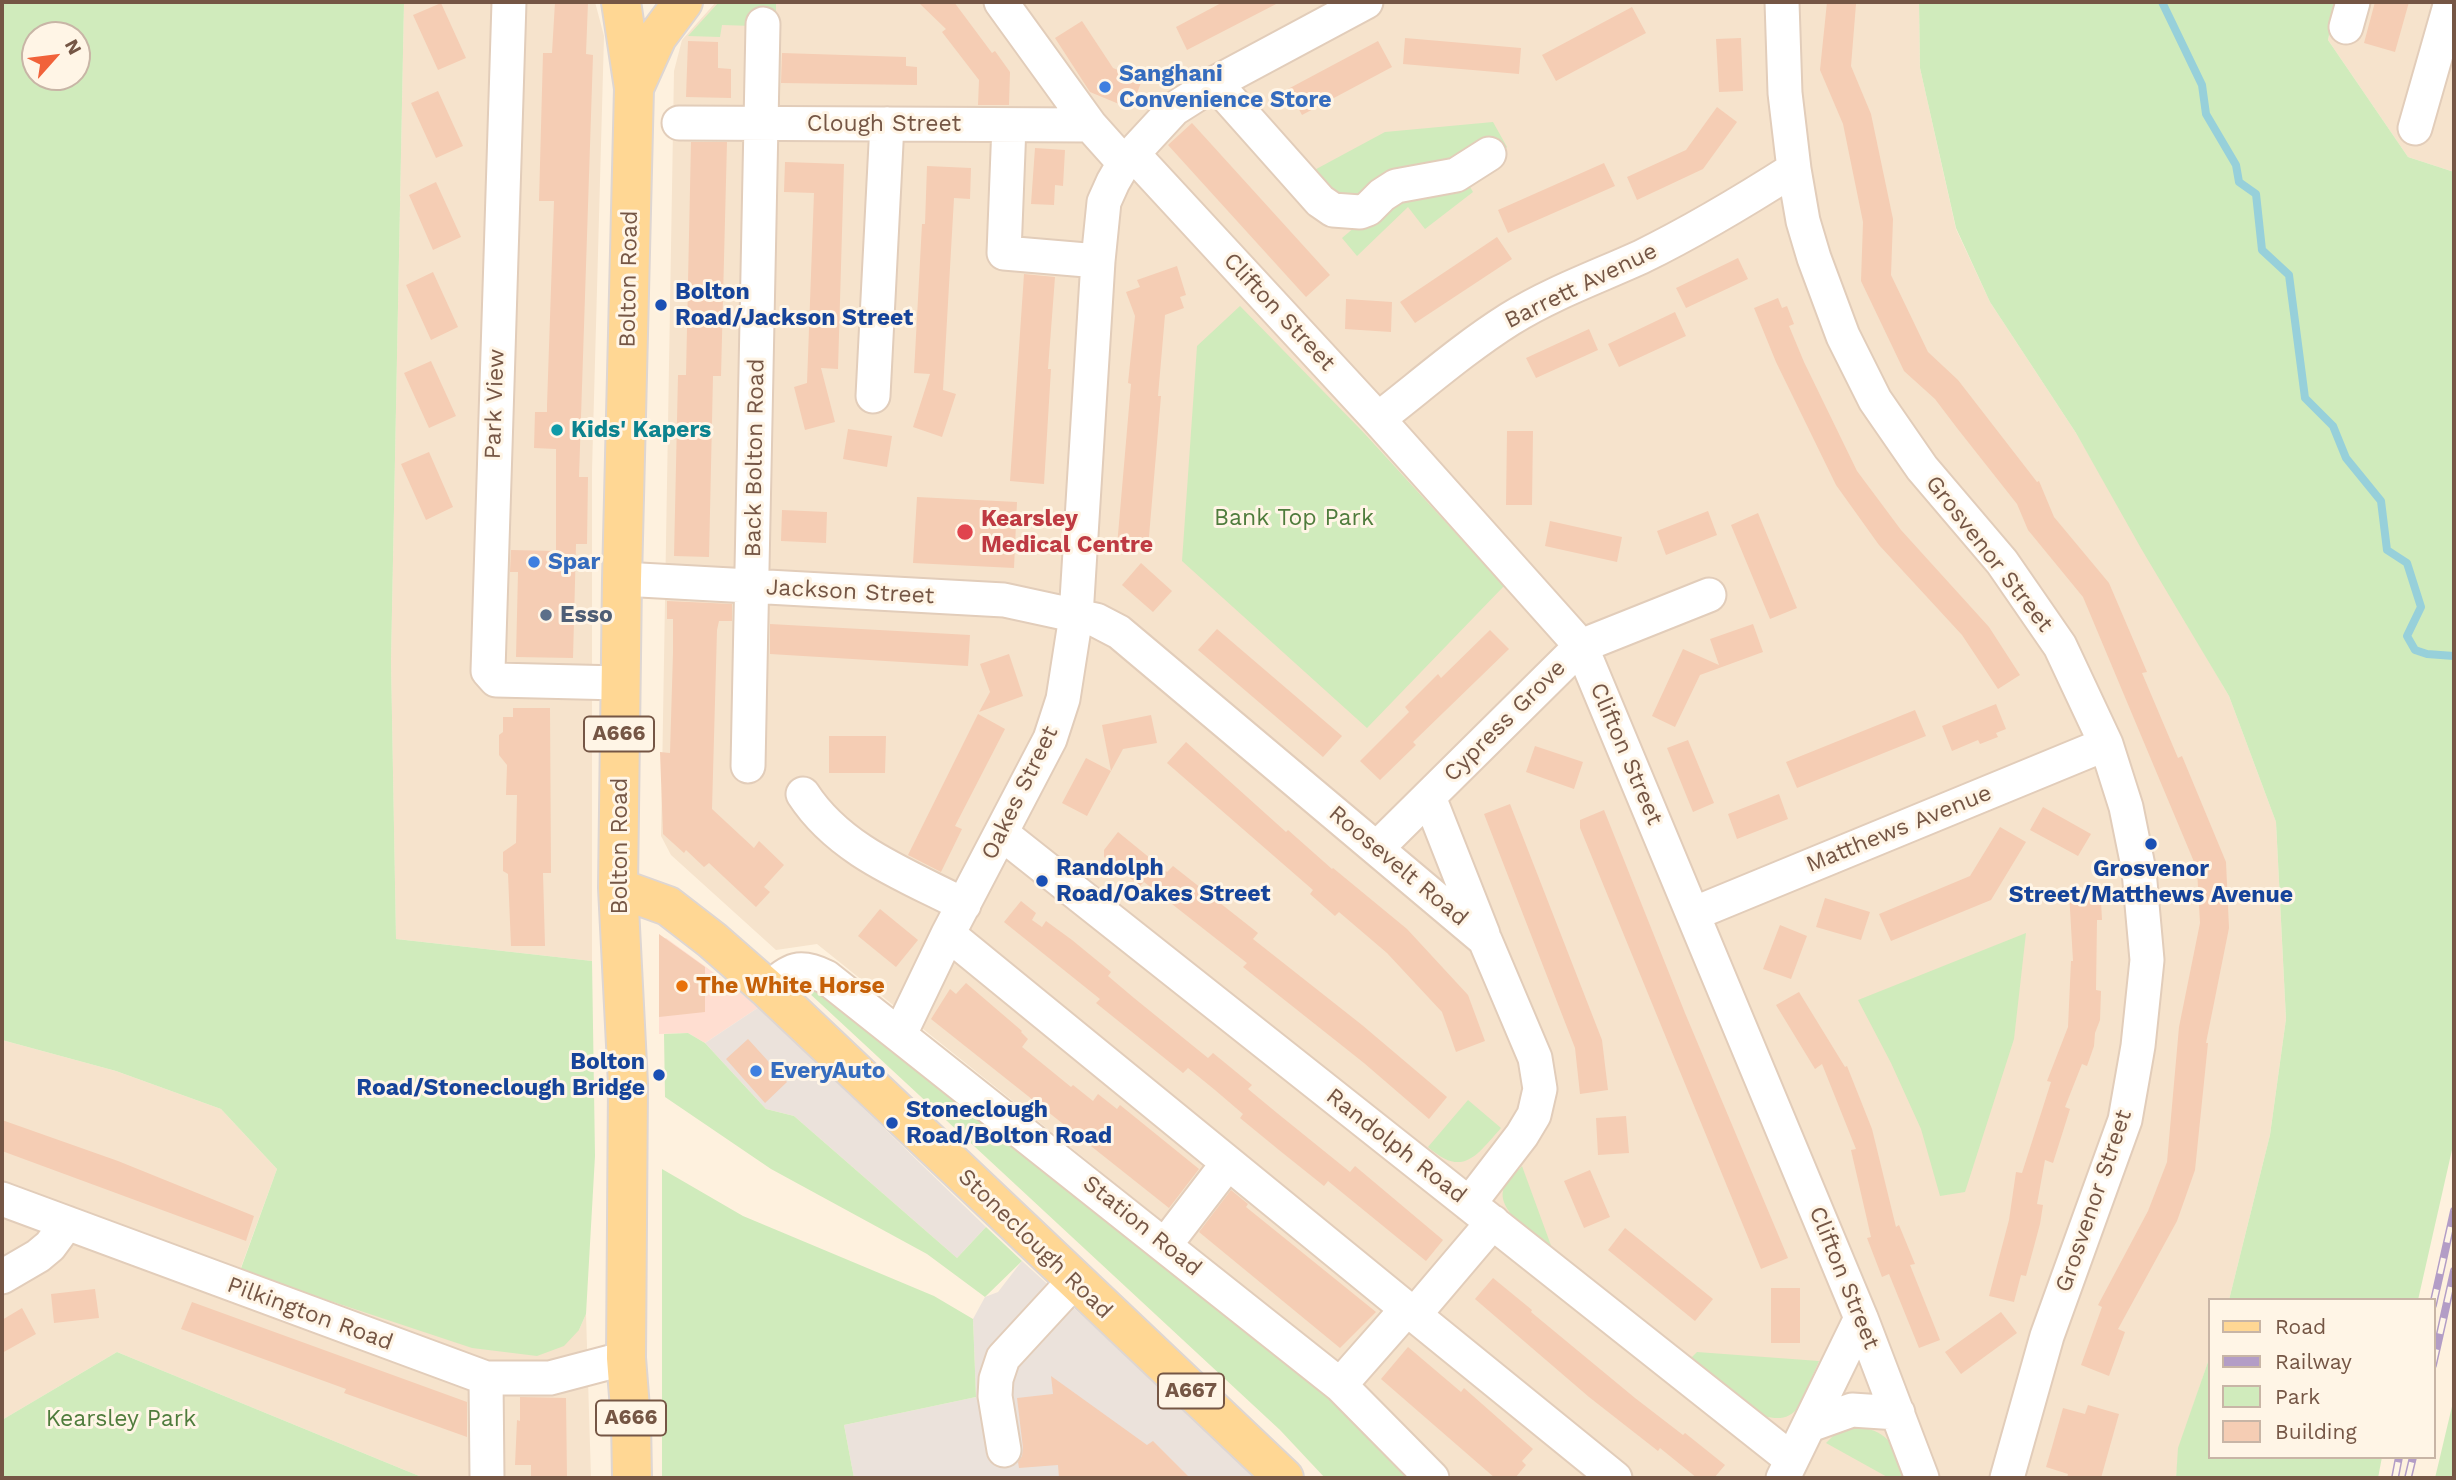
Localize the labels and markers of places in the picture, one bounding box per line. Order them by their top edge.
place label: Sanghani Convenience Store [1119,60,1332,114]
marker: Sanghani Convenience Store [1097,79,1113,95]
place label: Bolton Road/Jackson Street [675,278,913,332]
marker: Bolton Road/Jackson Street [653,297,669,313]
place label: Kids' Kapers [571,416,711,444]
marker: Kids' Kapers [549,422,565,438]
place label: Kearsley Medical Centre [981,505,1153,559]
marker: Kearsley Medical Centre [955,522,975,542]
place label: Spar [548,548,600,576]
marker: Spar [526,554,542,570]
place label: Esso [560,601,613,629]
marker: Esso [538,607,554,623]
marker: Grosvenor Street/Matthews Avenue [2143,836,2159,852]
place label: Randolph Road/Oakes Street [1056,854,1270,908]
place label: Grosvenor Street/Matthews Avenue [2009,855,2293,909]
marker: Randolph Road/Oakes Street [1034,873,1050,889]
place label: The White Horse [696,972,885,1000]
marker: The White Horse [674,978,690,994]
place label: Bolton Road/Stoneclough Bridge [356,1048,645,1102]
place label: EveryAuto [770,1057,885,1085]
marker: EveryAuto [748,1063,764,1079]
marker: Bolton Road/Stoneclough Bridge [651,1067,667,1083]
place label: Stoneclough Road/Bolton Road [906,1096,1112,1150]
marker: Stoneclough Road/Bolton Road [884,1115,900,1131]

